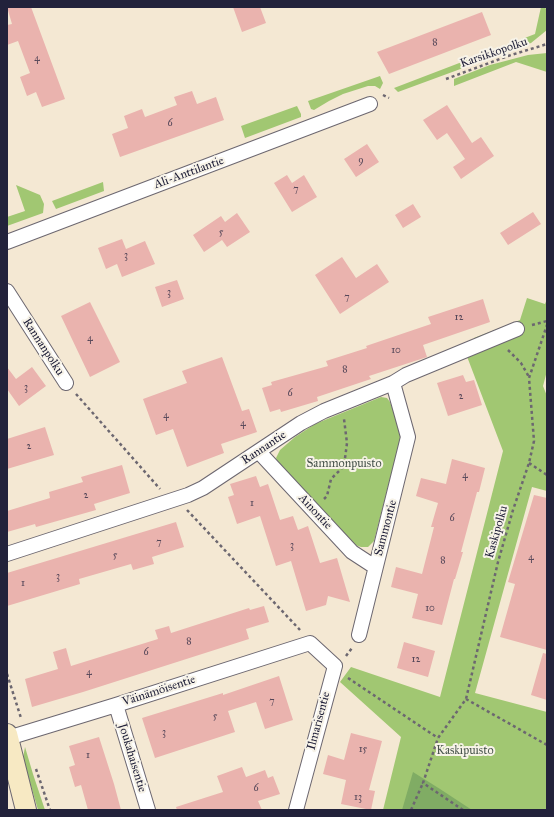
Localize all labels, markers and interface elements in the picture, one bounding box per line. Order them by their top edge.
street label: Karsikkopolku [458,35,530,71]
house number: 8 [432,37,438,49]
house number: 4 [34,53,40,65]
house number: 6 [167,118,173,130]
street label: Ali-Anttilantie [152,154,226,192]
house number: 9 [358,155,364,167]
house number: 7 [293,184,299,196]
house number: 5 [219,227,223,239]
house number: 3 [124,250,128,262]
house number: 3 [167,287,171,299]
house number: 7 [344,292,350,304]
house number: 12 [455,312,463,324]
street label: Rannanpolku [19,316,67,378]
house number: 4 [87,333,93,345]
house number: 10 [391,345,401,357]
house number: 8 [342,364,348,376]
house number: 3 [24,382,28,394]
house number: 6 [287,388,293,400]
house number: 2 [459,391,463,403]
house number: 4 [163,410,169,422]
house number: 4 [240,418,246,430]
street label: Rannantie [239,428,289,468]
house number: 2 [27,441,31,453]
park label: Sammonpuisto [306,457,382,471]
house number: 4 [462,470,468,482]
house number: 2 [84,490,88,502]
street label: Ainontie [295,491,335,533]
house number: 1 [250,498,254,510]
street label: Sammontie [372,499,400,557]
street label: Kaskipolku [483,504,511,560]
house number: 6 [449,513,455,525]
house number: 7 [156,537,162,549]
house number: 3 [290,540,294,552]
house number: 5 [113,550,117,562]
house number: 4 [528,552,534,564]
house number: 8 [440,555,446,567]
house number: 3 [56,571,60,583]
house number: 1 [21,578,25,590]
house number: 10 [425,603,435,615]
house number: 8 [186,636,192,648]
house number: 6 [143,647,149,659]
house number: 12 [412,654,420,666]
house number: 4 [86,667,92,679]
street label: Väinämöisentie [121,672,197,710]
street label: Ilmarisentie [304,690,334,752]
house number: 7 [269,696,275,708]
house number: 5 [213,711,217,723]
street label: Joukahaisentie [115,722,149,794]
house number: 3 [162,727,166,739]
house number: 15 [359,744,367,756]
park label: Kaskipuisto [436,744,494,758]
house number: 1 [86,750,90,762]
house number: 6 [253,783,259,795]
house number: 13 [354,792,362,804]

